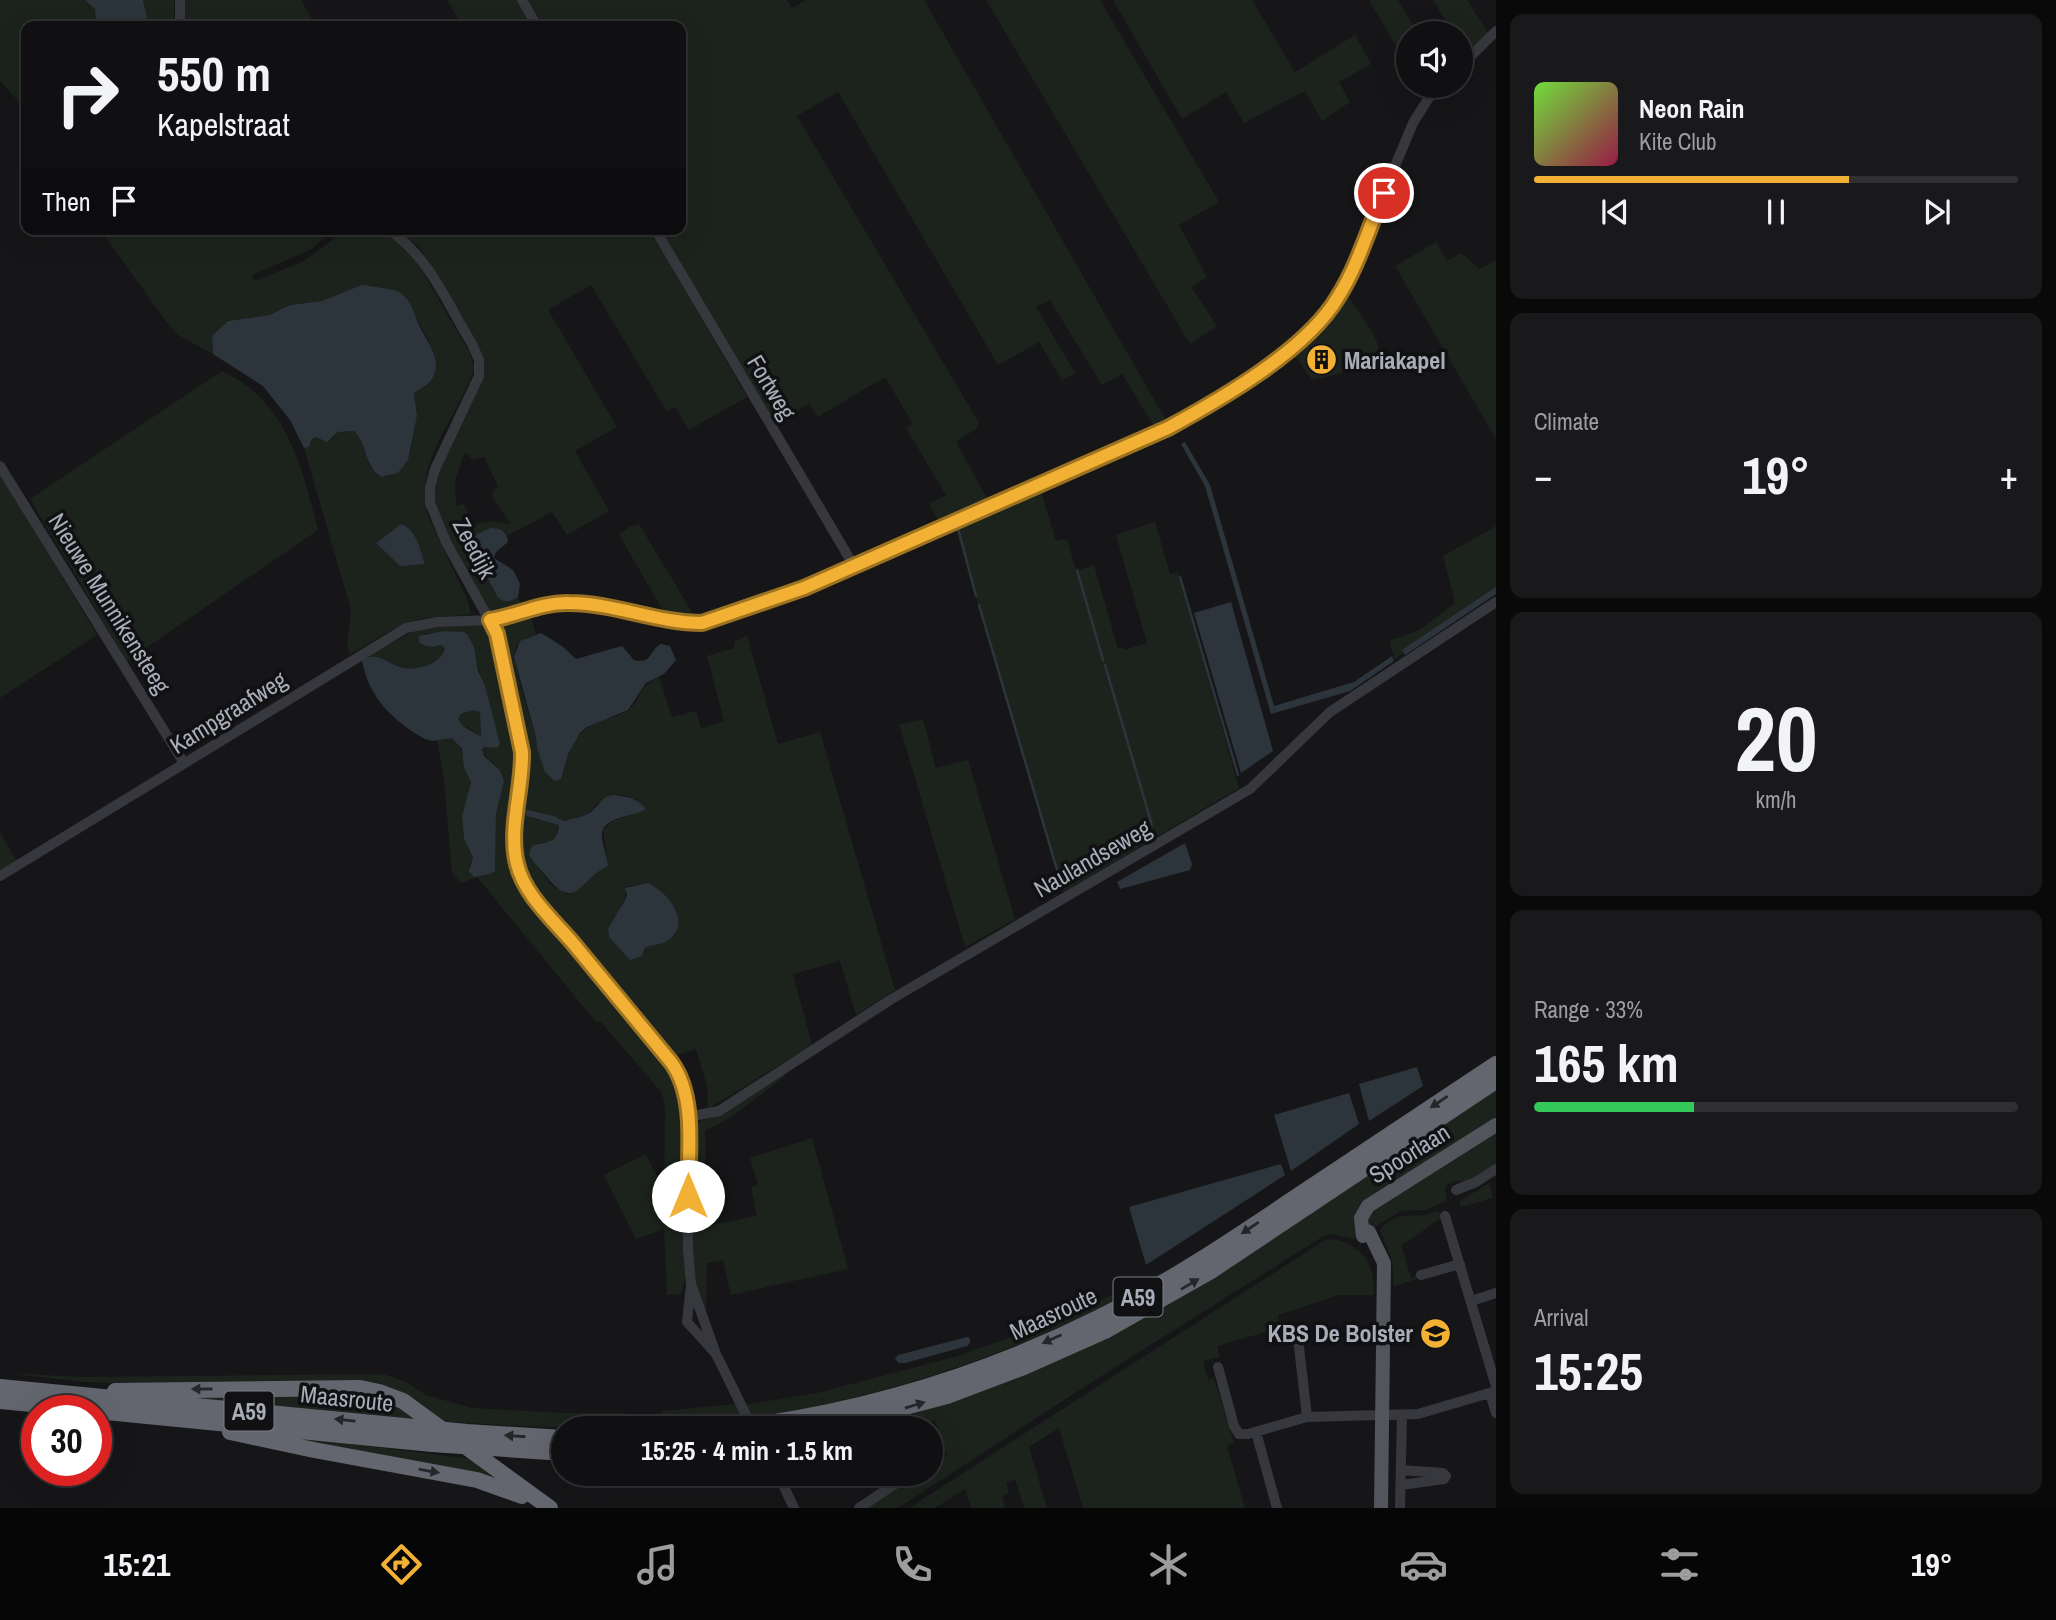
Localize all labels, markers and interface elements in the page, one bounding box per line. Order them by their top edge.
map controls [1396,21,1473,98]
button: sound [1396,21,1473,98]
text: 550 m [157,40,271,106]
icon: right [42,49,133,140]
text: Neon Rain [1639,91,1744,126]
text: Kapelstraat [157,103,290,146]
text: Kite Club [1639,126,1717,157]
pin [1354,163,1414,223]
icon: arrive [1365,174,1403,212]
icon: arrive [105,182,143,220]
text: Then [42,184,91,219]
icon: previous [1596,193,1634,231]
icon: pause [1757,193,1795,231]
icon: next [1918,193,1956,231]
building icon: Mariakapel [1304,343,1338,377]
place label: Mariakapel [1344,344,1446,376]
street label: Fortweg [740,349,804,425]
text: Climate [1534,406,1599,437]
text: 19° [1742,440,1810,510]
text: − [1534,450,1552,501]
text: + [2000,450,2018,501]
street label: Nieuwe Munnikensteeg [42,507,178,699]
street label: Zeedijk [446,512,504,584]
street label: Kampgraafweg [163,663,293,761]
text: 20 [1735,677,1818,799]
text: km/h [1756,784,1796,815]
street label: Naulandseweg [1028,812,1156,904]
text: Range · 33% [1534,994,1643,1025]
text: 165 km [1534,1028,1679,1098]
one-way arrow [1430,1095,1448,1109]
street label: Spoorlaan [1362,1116,1456,1190]
position arrow [651,1159,725,1233]
one-way arrow [1241,1221,1259,1235]
one-way arrow [1180,1277,1199,1290]
road number: A59 [1114,1278,1162,1316]
street label: Maasroute [1004,1279,1102,1347]
text: Arrival [1534,1302,1589,1333]
school or university icon: KBS De Bolster [1419,1316,1453,1350]
place label: KBS De Bolster [1268,1317,1413,1349]
one-way arrow [1041,1334,1062,1345]
text: 15:25 [1534,1336,1643,1406]
street label: Maasroute [299,1377,395,1419]
one-way arrow [190,1383,212,1395]
road number: A59 [224,1392,274,1430]
speed limit sign: 30 [21,1395,112,1486]
one-way arrow [905,1400,926,1410]
one-way arrow [334,1415,356,1426]
one-way arrow [504,1430,526,1441]
text: 15:25 · 4 min · 1.5 km [641,1433,853,1468]
one-way arrow [418,1466,440,1477]
icon: directions [377,1540,426,1589]
icon: music [633,1540,682,1589]
icon: phone [888,1540,937,1589]
icon: climate [1144,1540,1193,1589]
icon: car [1399,1540,1448,1589]
icon: filters [1655,1540,1704,1589]
text: 15:21 [103,1543,170,1586]
text: 19° [1911,1543,1953,1586]

